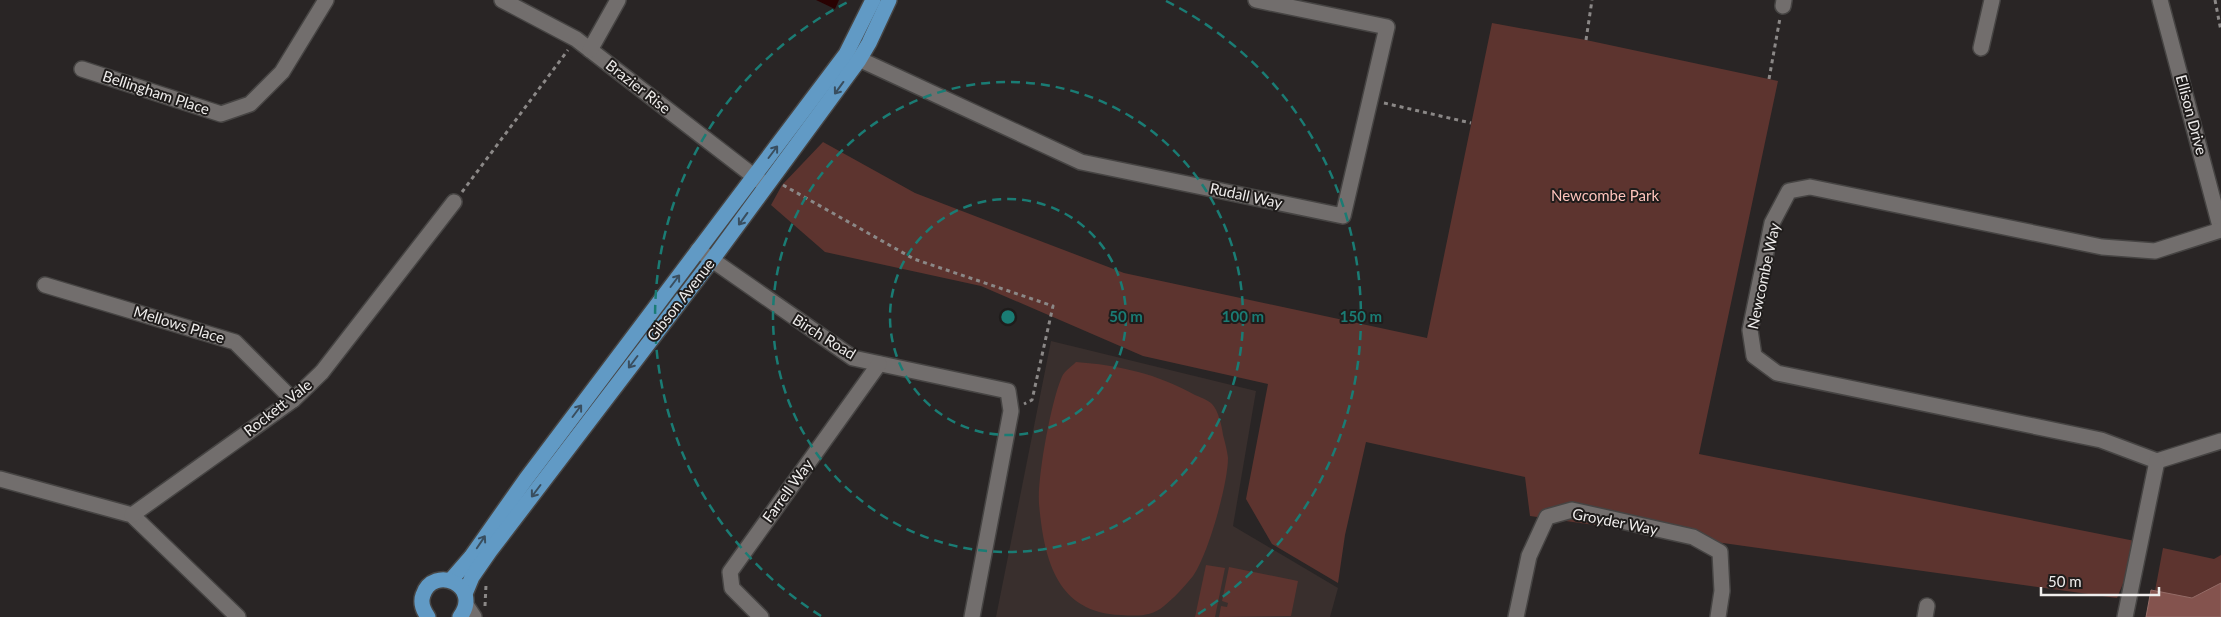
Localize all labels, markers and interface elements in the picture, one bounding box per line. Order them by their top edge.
street label: Brazier Rise [603,55,675,117]
street label: Bellingham Place [101,66,212,118]
street label: Ellison Drive [2173,73,2211,157]
one-way arrow [834,81,844,95]
one-way arrow [768,145,778,159]
street label: Rudall Way [1208,179,1284,212]
park label: Newcombe Park [1551,186,1659,204]
one-way arrow [737,212,748,225]
street label: Newcombe Way [1743,221,1783,331]
street label: Gibson Avenue [643,255,718,344]
one-way arrow [669,275,680,288]
street label: Mellows Place [132,302,227,346]
text: 50 m [1109,307,1143,325]
text: 100 m [1222,307,1264,325]
text: 150 m [1340,307,1382,325]
centre of rings [999,308,1017,326]
street label: Birch Road [790,310,859,363]
one-way arrow [628,355,638,369]
street label: Rockett Vale [240,375,315,439]
one-way arrow [572,405,583,418]
street label: Farrell Way [758,455,816,526]
one-way arrow [530,484,541,497]
street label: Groyder Way [1571,504,1660,538]
one-way arrow [476,535,486,549]
scale bar [2041,564,2158,596]
text: 50 m [2048,572,2082,590]

